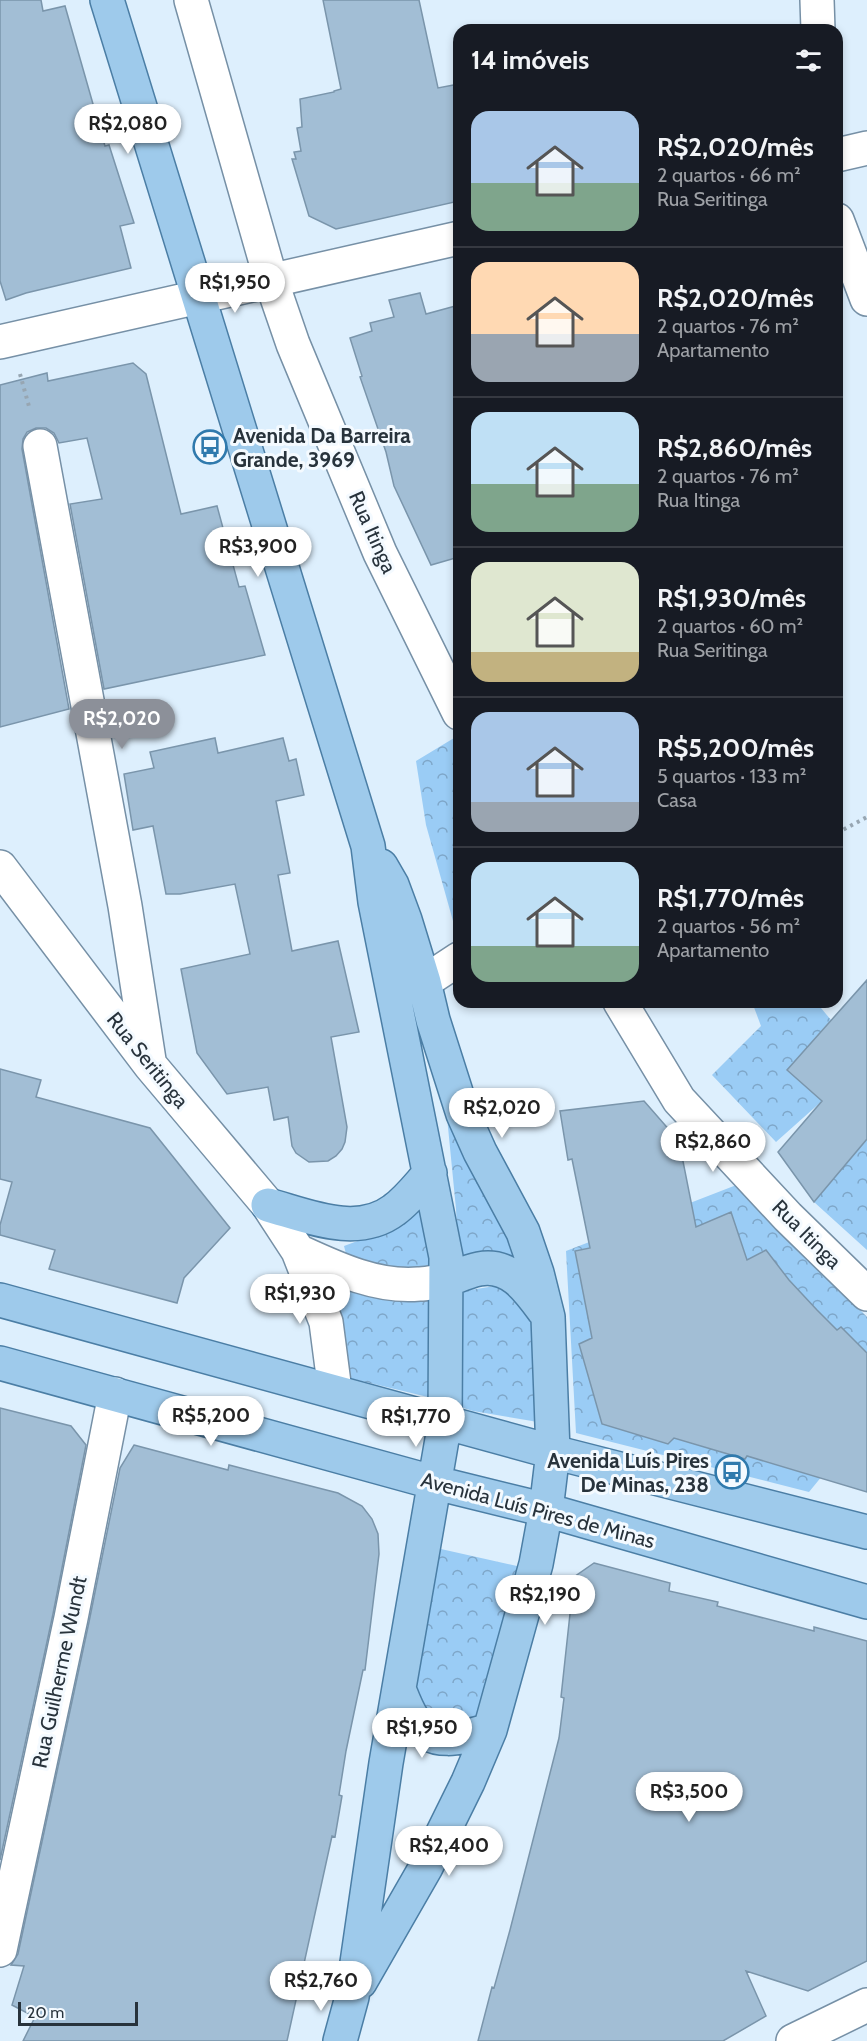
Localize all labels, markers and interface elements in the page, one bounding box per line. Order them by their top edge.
text: 14 imóveis [471,44,589,76]
icon: filters [792,44,825,77]
pin: R$2,080 [73,104,183,155]
text: R$2,080 [88,111,168,135]
text: R$2,020/mês [657,131,814,163]
icon: home [519,135,591,207]
text: 2 quartos · 66 m² [657,163,801,187]
text: Rua Seritinga [657,187,768,211]
pin: R$1,950 [180,263,290,314]
text: R$1,950 [199,270,271,294]
text: R$2,020/mês [657,282,814,314]
icon: home [519,286,591,358]
text: 2 quartos · 76 m² [657,314,799,338]
text: Apartamento [657,338,769,362]
place label: Avenida Da Barreira Grande, 3969 [233,423,411,472]
bus stop icon: Avenida Da Barreira Grande, 3969 [192,429,228,465]
text: R$2,860/mês [657,432,812,464]
icon: home [519,436,591,508]
text: 2 quartos · 76 m² [657,464,799,488]
street label: Rua Itinga [344,487,402,577]
text: Rua Itinga [657,488,740,512]
pin: R$3,900 [203,527,313,578]
text: R$3,900 [219,534,297,558]
text: R$1,930/mês [657,582,806,614]
icon: home [519,586,591,658]
text: 2 quartos · 60 m² [657,614,803,638]
text: Rua Seritinga [657,638,768,662]
pin: R$2,020 [67,699,177,750]
text: R$2,020 [83,706,161,730]
text: R$5,200/mês [657,732,814,764]
icon: home [519,736,591,808]
text: 5 quartos · 133 m² [657,764,806,788]
text: Casa [657,788,697,812]
text: R$1,770/mês [657,882,804,914]
icon: home [519,886,591,958]
text: 2 quartos · 56 m² [657,914,800,938]
text: Apartamento [657,938,769,962]
street label: Rua Seritinga [102,1007,194,1113]
pin: R$2,020 [447,1088,557,1139]
text: R$2,020 [463,1095,541,1119]
pin: R$2,860 [658,1122,768,1173]
text: R$2,860 [675,1129,751,1153]
street label: Rua Itinga [767,1194,847,1274]
pin: R$1,930 [245,1274,355,1325]
text: R$1,930 [264,1281,336,1305]
pin: R$5,200 [156,1396,266,1447]
pin: R$1,770 [361,1397,471,1448]
text: R$5,200 [172,1403,250,1427]
text: R$1,770 [381,1404,451,1428]
place label: Avenida Luís Pires De Minas, 238 [547,1448,709,1497]
bus stop icon: Avenida Luís Pires De Minas, 238 [714,1454,750,1490]
street label: Avenida Luís Pires de Minas [418,1467,658,1553]
street label: Rua Guilherme Wundt [26,1574,92,1770]
pin: R$2,190 [490,1575,600,1626]
text: R$2,190 [509,1582,581,1606]
pin: R$1,950 [367,1708,477,1759]
text: R$1,950 [386,1715,458,1739]
pin: R$3,500 [634,1772,744,1823]
text: R$3,500 [650,1779,728,1803]
pin: R$2,400 [394,1826,504,1877]
text: R$2,400 [409,1833,489,1857]
pin: R$2,760 [266,1961,376,2012]
text: R$2,760 [284,1968,358,1992]
scale bar [18,1999,138,2026]
text: 20 m [27,2003,64,2022]

